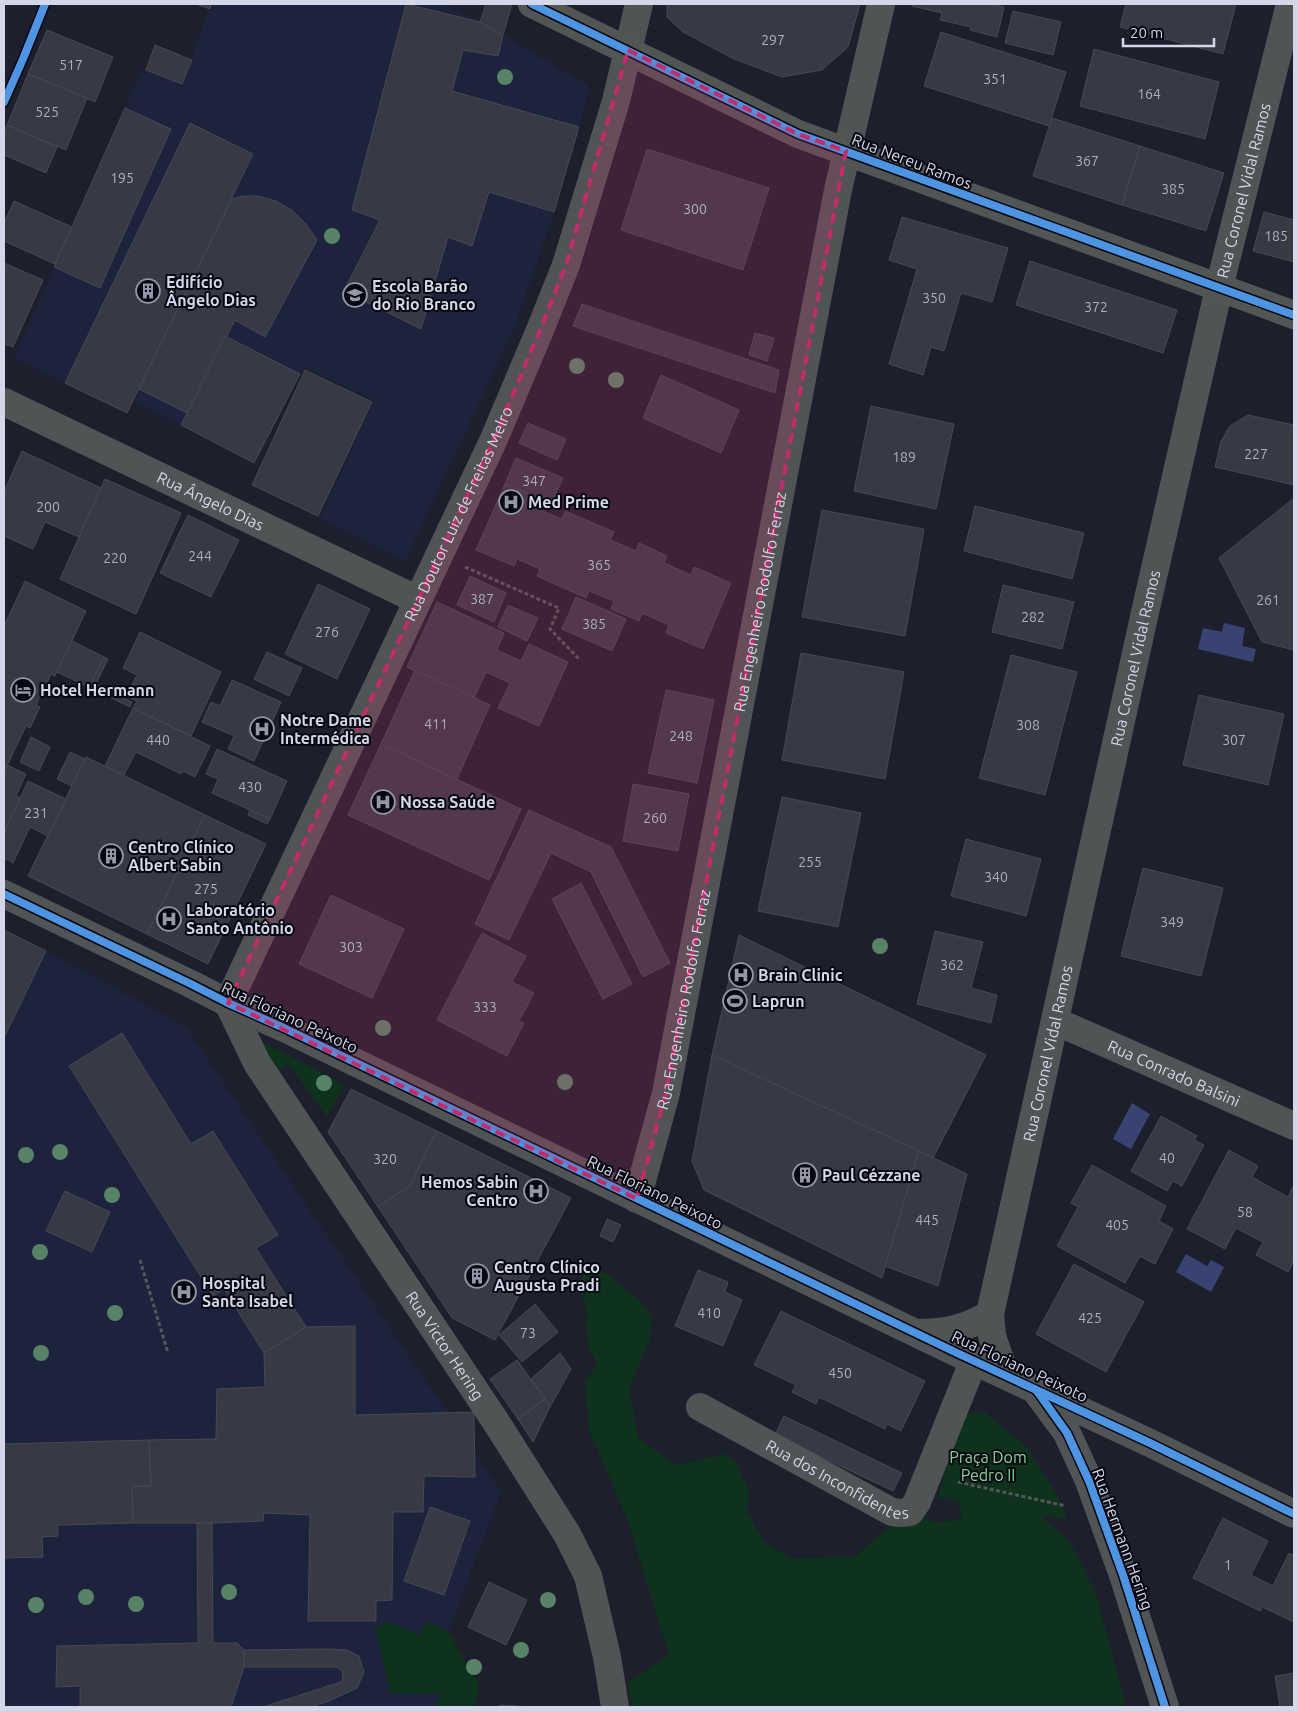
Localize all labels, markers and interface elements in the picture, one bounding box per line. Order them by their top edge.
scale bar [1123,15,1214,47]
text: 20 m [1130,24,1163,41]
house number: 297 [761,32,785,48]
house number: 517 [59,57,83,73]
house number: 351 [983,71,1007,87]
house number: 164 [1137,86,1161,102]
street label: Rua Coronel Vidal Ramos [1213,101,1274,280]
house number: 525 [35,104,59,120]
street label: Rua Nereu Ramos [849,130,975,192]
house number: 367 [1075,153,1099,169]
house number: 195 [110,170,134,186]
house number: 385 [1161,181,1185,197]
house number: 300 [683,201,707,217]
house number: 185 [1264,228,1288,244]
place label: Edifício Ângelo Dias [166,273,256,309]
place label: Escola Barão do Rio Branco [372,277,476,313]
building icon: Edifício Ângelo Dias [135,278,161,304]
school or university icon: Escola Barão do Rio Branco [342,282,368,308]
house number: 350 [922,290,946,306]
house number: 372 [1084,299,1108,315]
street label: Rua Doutor Luiz de Freitas Melro [401,403,516,624]
house number: 227 [1244,446,1268,462]
house number: 189 [892,449,916,465]
street label: Rua Ângelo Dias [154,468,267,534]
house number: 347 [522,473,546,489]
hospital icon: Med Prime [498,489,524,515]
street label: Rua Engenheiro Rodolfo Ferraz [730,490,789,713]
place label: Med Prime [528,493,609,511]
house number: 200 [36,499,60,515]
house number: 244 [188,548,212,564]
house number: 220 [103,550,127,566]
house number: 365 [587,557,611,573]
street label: Rua Coronel Vidal Ramos [1107,568,1163,748]
house number: 387 [470,591,494,607]
house number: 261 [1256,592,1280,608]
house number: 282 [1021,609,1045,625]
house number: 385 [582,616,606,632]
house number: 276 [315,624,339,640]
hotel icon: Hotel Hermann [10,677,36,703]
place label: Hotel Hermann [40,681,154,699]
place label: Notre Dame Intermédica [280,711,371,747]
hospital icon: Notre Dame Intermédica [249,716,275,742]
house number: 411 [424,716,448,732]
house number: 308 [1016,717,1040,733]
house number: 248 [669,728,693,744]
house number: 440 [146,732,170,748]
house number: 307 [1222,732,1246,748]
house number: 430 [238,779,262,795]
hospital icon: Nossa Saúde [370,789,396,815]
place label: Nossa Saúde [400,793,495,811]
house number: 231 [24,805,48,821]
house number: 260 [643,810,667,826]
place label: Centro Clínico Albert Sabin [128,838,234,874]
building icon: Centro Clínico Albert Sabin [98,843,124,869]
house number: 255 [798,854,822,870]
house number: 340 [984,869,1008,885]
house number: 275 [194,881,218,897]
street label: Rua Engenheiro Rodolfo Ferraz [653,888,714,1112]
place label: Laboratório Santo Antônio [186,901,294,937]
hospital icon: Laboratório Santo Antônio [156,906,182,932]
house number: 349 [1160,914,1184,930]
house number: 303 [339,939,363,955]
house number: 362 [940,957,964,973]
hospital icon: Brain Clinic [728,962,754,988]
street label: Rua Coronel Vidal Ramos [1019,964,1076,1143]
place label: Brain Clinic [758,966,843,984]
street label: Rua Floriano Peixoto [219,978,361,1056]
sports icon: Laprun [722,988,748,1014]
place label: Laprun [752,992,805,1010]
house number: 333 [473,999,497,1015]
street label: Rua Conrado Balsini [1105,1036,1243,1110]
house number: 40 [1159,1150,1175,1166]
house number: 320 [373,1151,397,1167]
street label: Rua Floriano Peixoto [584,1151,726,1233]
building icon: Paul Cézzane [792,1162,818,1188]
place label: Paul Cézzane [822,1166,921,1184]
place label: Hemos Sabin Centro [421,1173,518,1209]
hospital icon: Hemos Sabin Centro [523,1178,549,1204]
house number: 58 [1237,1204,1253,1220]
house number: 445 [915,1212,939,1228]
house number: 405 [1105,1217,1129,1233]
place label: Centro Clínico Augusta Pradi [494,1258,600,1294]
building icon: Centro Clínico Augusta Pradi [464,1263,490,1289]
place label: Hospital Santa Isabel [202,1274,293,1310]
hospital icon: Hospital Santa Isabel [171,1279,197,1305]
street label: Rua Victor Hering [402,1288,488,1403]
house number: 410 [697,1305,721,1321]
house number: 425 [1078,1310,1102,1326]
house number: 73 [520,1325,536,1341]
street label: Rua Floriano Peixoto [949,1327,1091,1405]
house number: 450 [828,1365,852,1381]
street label: Rua dos Inconfidentes [763,1436,909,1522]
park label: Praça Dom Pedro II [949,1448,1027,1484]
street label: Rua Hermann Hering [1089,1466,1157,1612]
house number: 1 [1224,1557,1232,1573]

